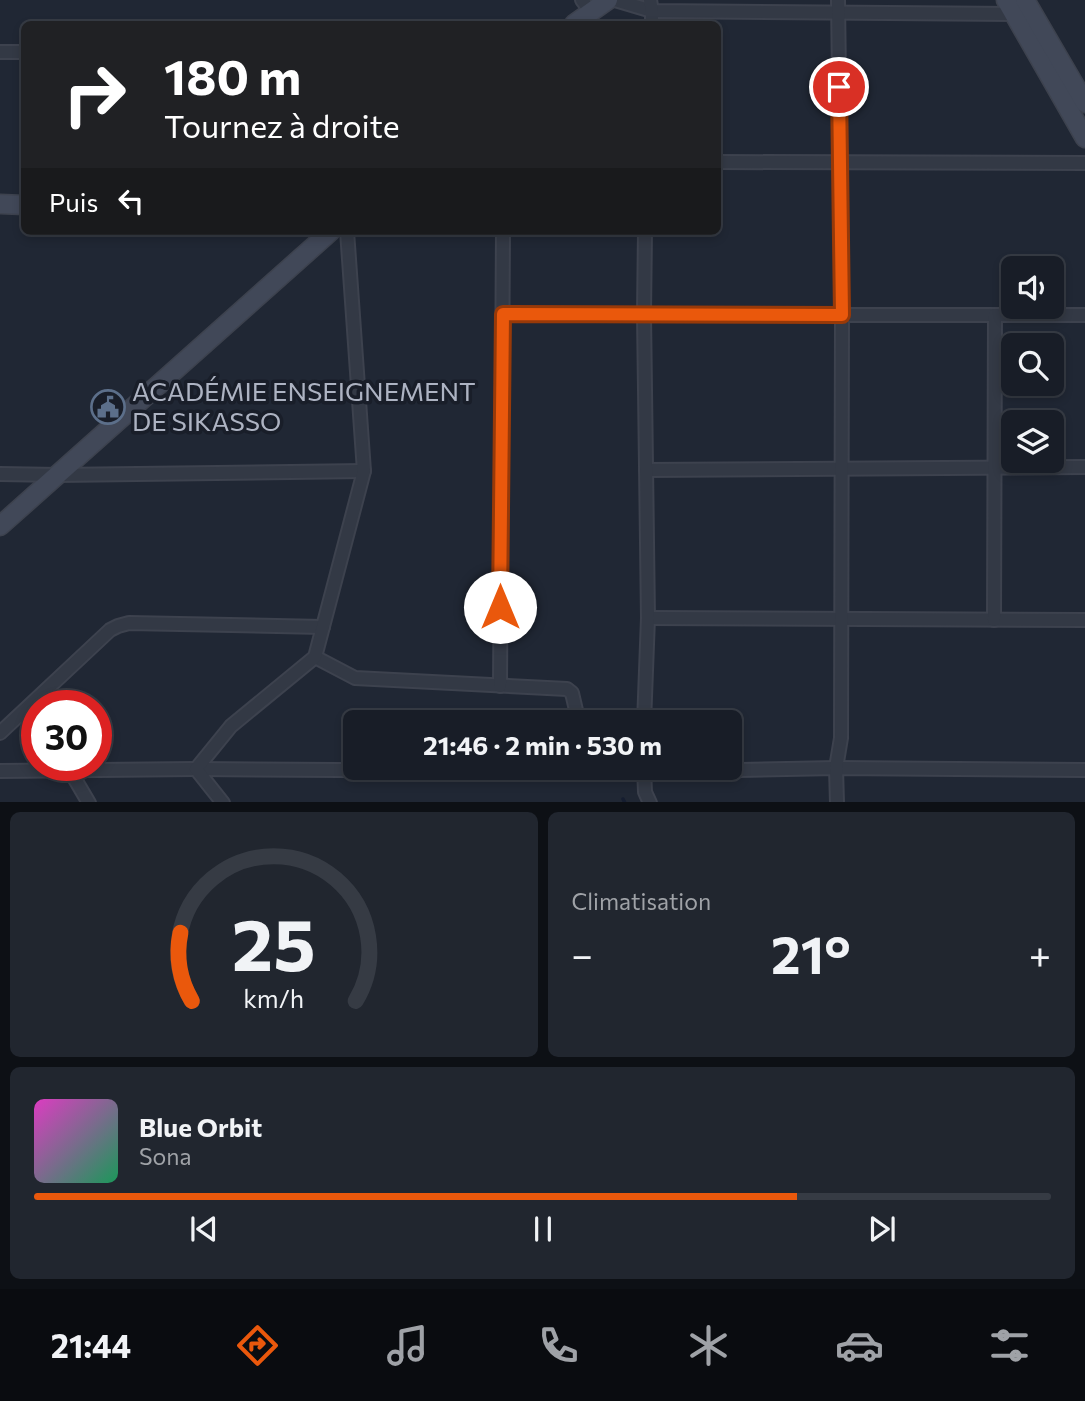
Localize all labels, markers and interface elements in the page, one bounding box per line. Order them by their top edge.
text: 180 m [164,45,301,105]
icon: right [49,49,140,140]
pin [809,57,869,117]
icon: arrive [820,68,858,106]
text: Tournez à droite [164,105,400,145]
icon: left [112,182,150,220]
text: Puis [49,186,98,217]
map controls [1001,256,1064,473]
button: sound [1001,256,1064,319]
button: search [1001,333,1064,396]
place label: ACADÉMIE ENSEIGNEMENT DE SIKASSO [132,375,476,436]
public building icon: ACADÉMIE ENSEIGNEMENT DE SIKASSO [89,388,127,426]
button: layers [1001,410,1064,473]
position arrow [463,570,537,644]
speed limit sign: 30 [21,690,112,781]
text: 21:46 · 2 min · 530 m [423,729,662,760]
text: Climatisation [572,887,711,915]
text: 25 [232,897,316,986]
text: 21° [771,921,851,985]
text: − [572,930,593,977]
text: + [1029,930,1051,977]
text: km/h [243,982,304,1012]
text: Blue Orbit [139,1111,262,1142]
text: Sona [139,1142,191,1170]
icon: previous [185,1210,223,1248]
icon: pause [524,1210,562,1248]
icon: next [863,1210,901,1248]
icon: directions [233,1321,282,1370]
icon: music [383,1321,432,1370]
icon: phone [534,1321,583,1370]
icon: climate [684,1321,733,1370]
icon: car [835,1321,884,1370]
icon: filters [985,1321,1034,1370]
text: 21:44 [51,1325,131,1365]

